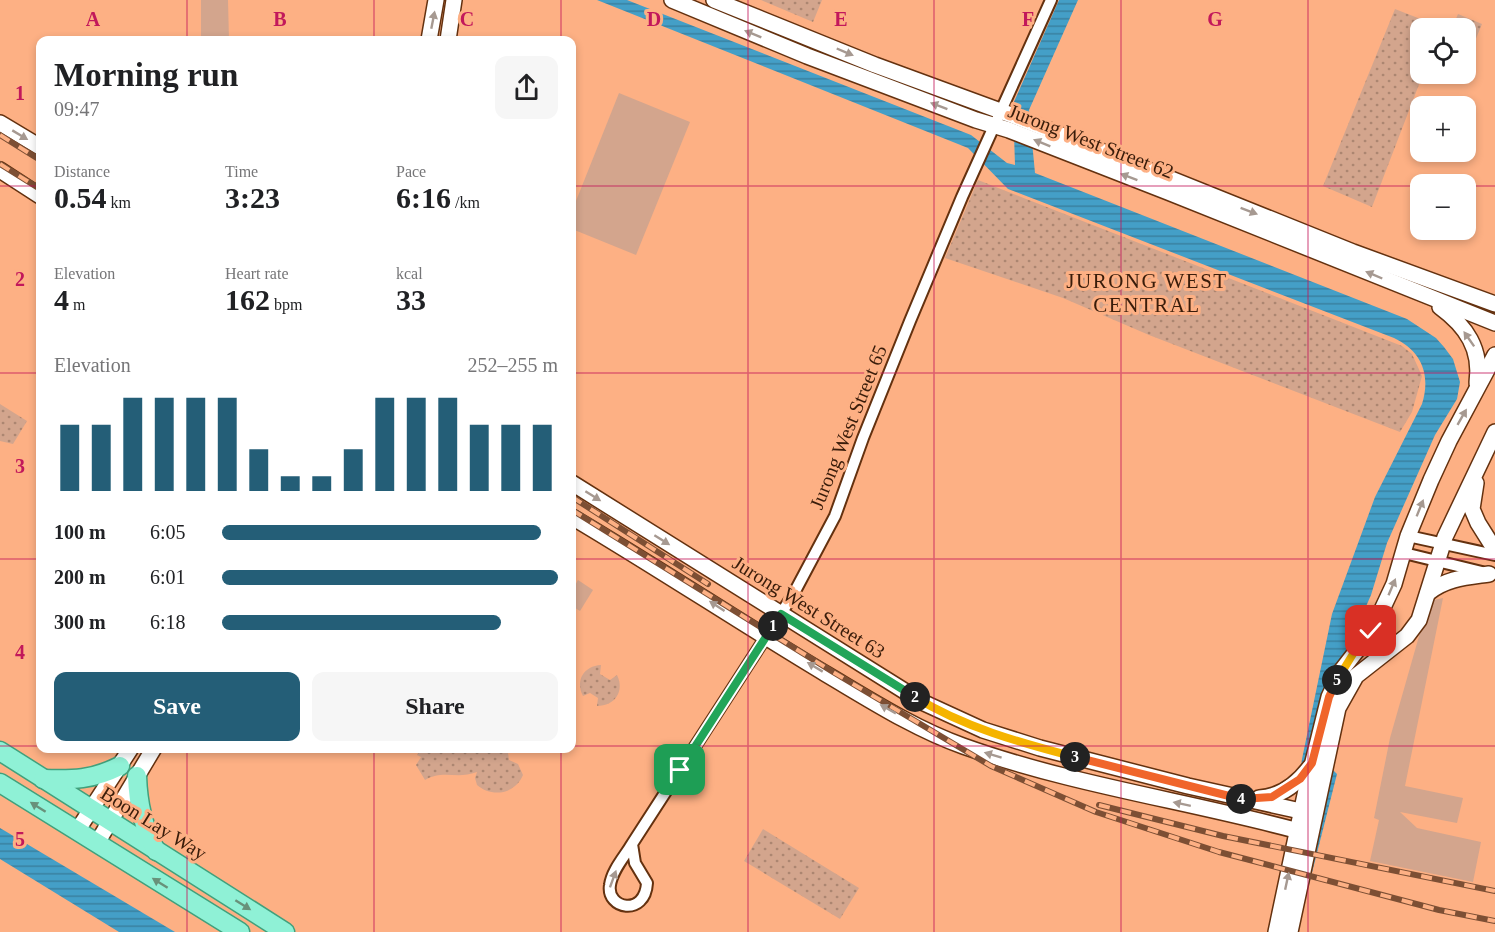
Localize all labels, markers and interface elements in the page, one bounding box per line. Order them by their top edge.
text: A [86,8,101,30]
text: B [273,8,287,30]
text: C [460,8,474,30]
text: D [647,8,661,30]
text: E [834,8,848,30]
text: F [1022,8,1034,30]
text: G [1207,8,1223,30]
one-way arrow [428,11,437,30]
map controls [1410,18,1476,240]
button: locate [1410,18,1476,84]
one-way arrow [743,29,761,39]
one-way arrow [836,47,854,57]
button: share [495,56,558,119]
text: Morning run [54,57,238,93]
text: 1 [15,82,25,104]
button: + [1410,96,1476,162]
text: 09:47 [54,98,100,120]
street label: Jurong West Street 62 [1005,99,1177,184]
one-way arrow [930,101,948,111]
one-way arrow [12,130,29,140]
one-way arrow [1033,138,1051,148]
text: Distance [54,163,110,180]
text: Time [225,163,258,180]
text: Pace [396,163,426,180]
one-way arrow [1120,172,1138,182]
button: − [1410,174,1476,240]
text: 0.54 [54,181,107,214]
text: 3:23 [225,181,280,214]
text: 6:16 [396,181,451,214]
text: km [107,194,131,211]
text: /km [451,194,480,211]
one-way arrow [1241,207,1259,217]
text: Elevation [54,265,115,282]
text: Heart rate [225,265,289,282]
text: kcal [396,265,423,282]
text: 2 [15,268,25,290]
district label: JURONG WEST CENTRAL [1066,269,1228,317]
one-way arrow [1365,270,1383,279]
text: 4 [54,283,69,316]
text: 162 [225,283,270,316]
text: 33 [396,283,426,316]
text: m [69,296,85,313]
text: bpm [270,296,302,313]
one-way arrow [1463,331,1475,347]
street label: Jurong West Street 65 [805,342,892,513]
text: Elevation [54,354,131,376]
text: 252–255 m [467,354,558,376]
one-way arrow [1457,409,1467,426]
text: 3 [15,455,25,477]
one-way arrow [585,491,601,502]
one-way arrow [1415,498,1425,516]
text: 100 m [54,521,106,543]
text: 6:05 [150,521,186,543]
one-way arrow [654,535,671,546]
street label: Jurong West Street 63 [728,551,889,664]
text: 200 m [54,566,106,588]
text: 6:01 [150,566,186,588]
one-way arrow [1388,578,1397,596]
one-way arrow [709,601,725,612]
pin [1345,605,1396,656]
text: 300 m [54,611,106,633]
text: 6:18 [150,611,186,633]
pin: 1 [758,611,788,641]
icon: check [1354,614,1387,647]
text: 1 [769,617,777,634]
text: 4 [15,641,25,663]
one-way arrow [807,663,824,673]
pin: 5 [1322,665,1352,695]
text: 5 [1333,671,1341,688]
button: Save [54,672,300,741]
button: Share [312,672,558,741]
pin: 2 [900,682,930,712]
text: 2 [911,688,919,705]
one-way arrow [879,704,896,714]
pin: 3 [1060,742,1090,772]
pin [654,744,705,795]
text: 3 [1071,748,1079,765]
one-way arrow [984,750,1002,759]
icon: arrive [663,753,696,786]
street label: Boon Lay Way [97,782,211,865]
pin: 4 [1226,784,1256,814]
text: 4 [1237,790,1245,807]
one-way arrow [1172,799,1191,808]
one-way arrow [30,801,47,812]
text: 5 [15,828,25,850]
one-way arrow [609,869,619,887]
one-way arrow [1282,872,1292,891]
one-way arrow [152,877,168,888]
one-way arrow [235,900,251,911]

